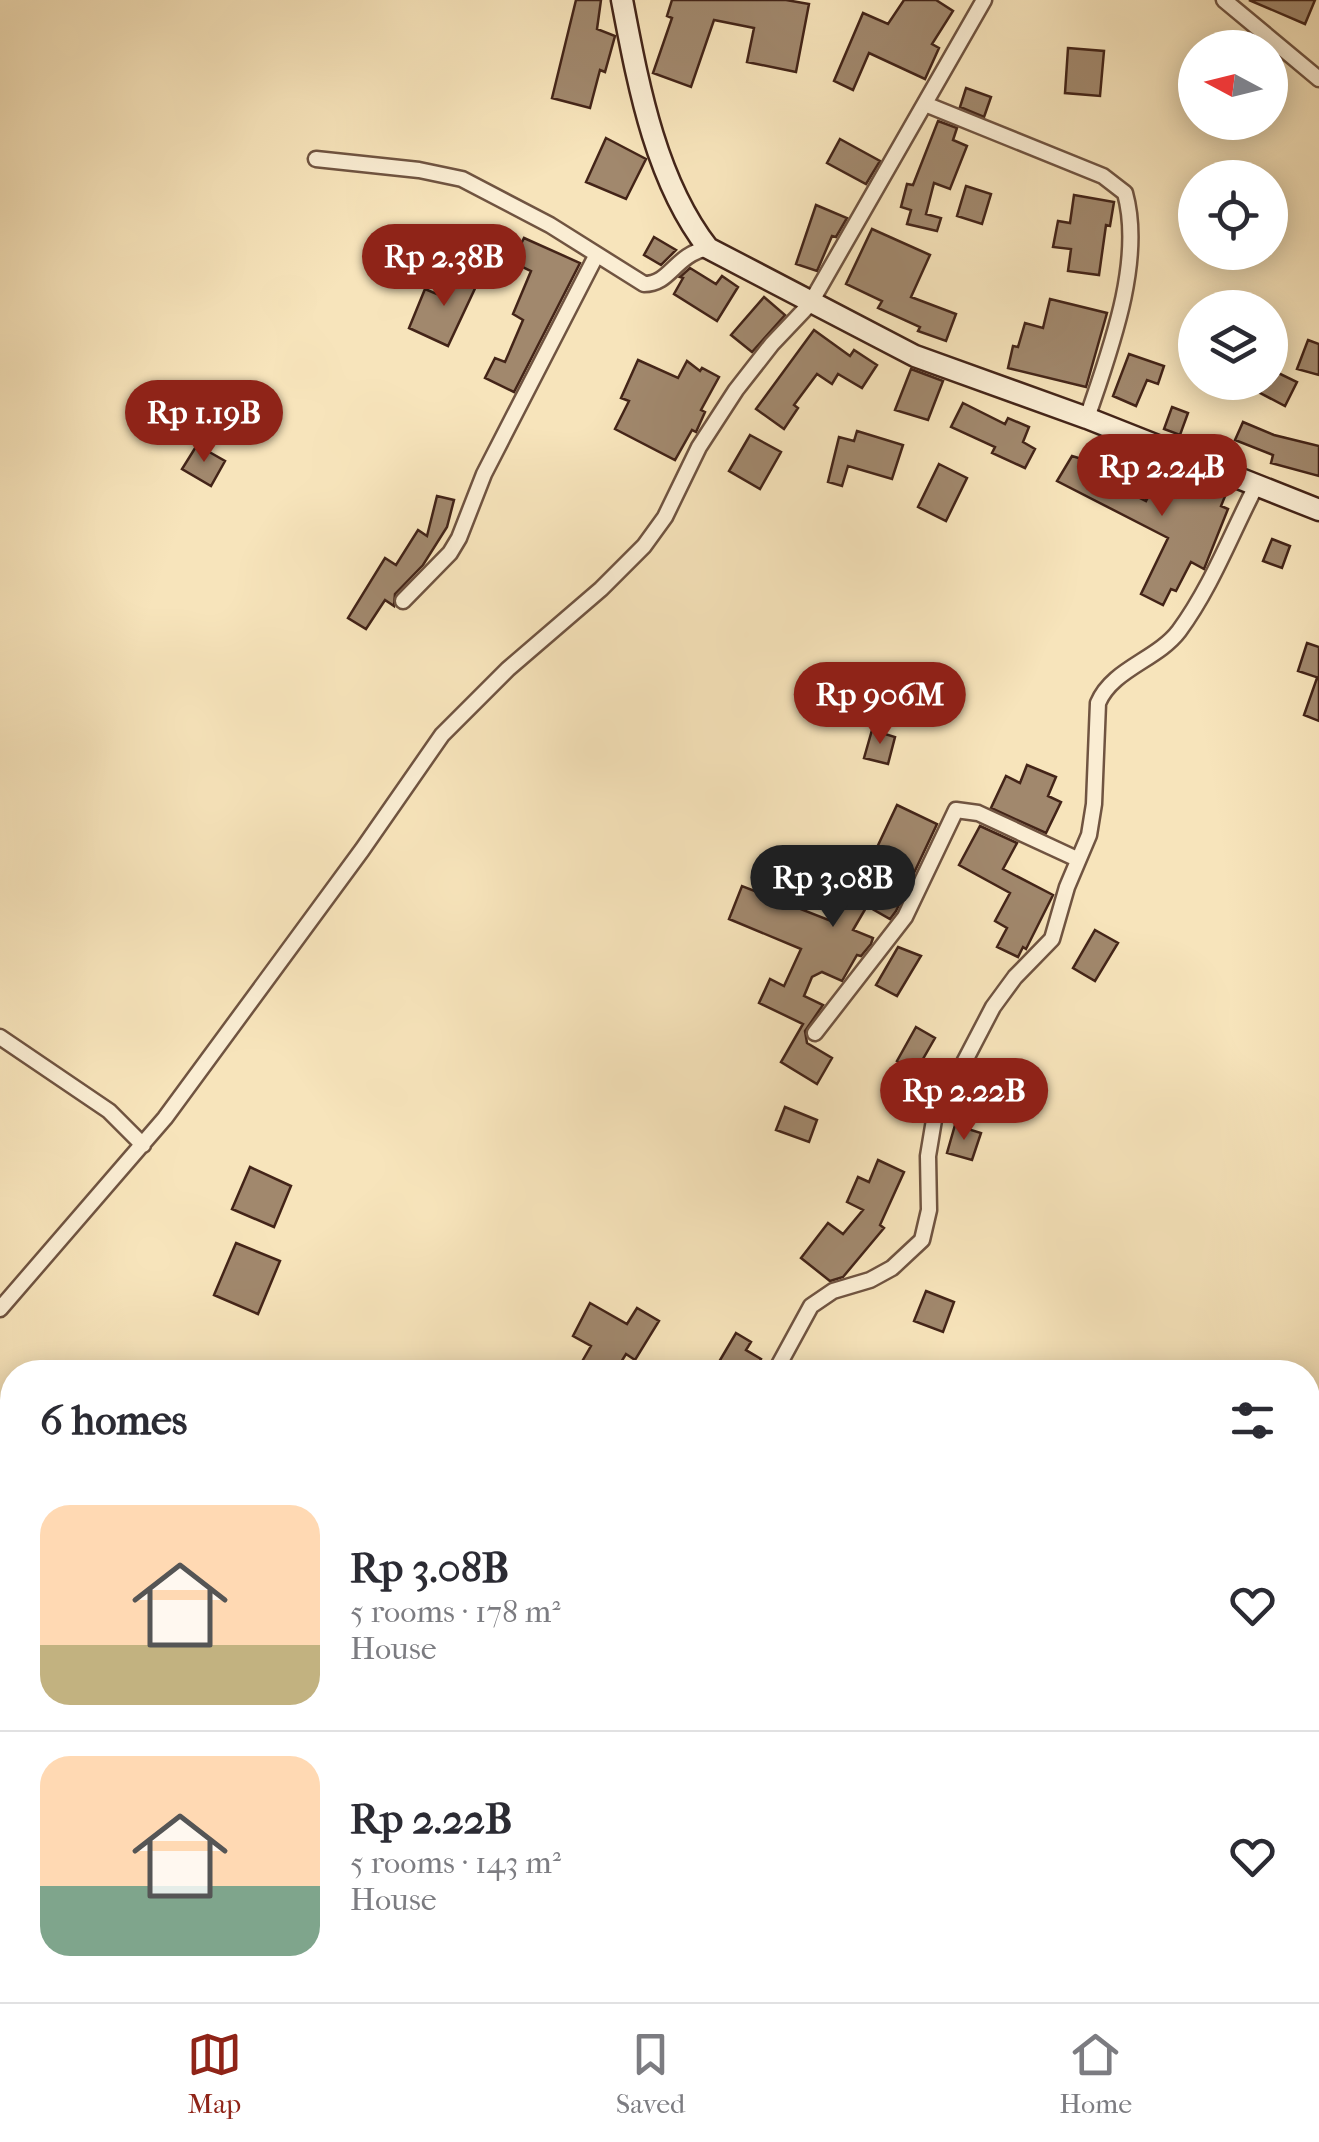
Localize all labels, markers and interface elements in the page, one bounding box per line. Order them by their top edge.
north arrow [1178,30,1288,140]
map controls [1178,30,1288,400]
button: locate [1178,160,1288,270]
pin: Rp 2.38B [341,224,547,309]
text: Rp 2.38B [384,238,504,275]
button: layers [1178,290,1288,400]
pin: Rp 1.19B [101,380,307,465]
text: Rp 1.19B [147,394,261,431]
pin: Rp 2.24B [1059,434,1265,519]
text: Rp 2.24B [1099,448,1225,485]
pin: Rp 906M [788,662,972,747]
text: Rp 906M [816,676,944,713]
pin: Rp 3.08B [730,845,936,930]
text: Rp 3.08B [772,859,894,896]
pin: Rp 2.22B [861,1058,1067,1143]
text: Rp 2.22B [902,1072,1026,1109]
icon: filters [1225,1393,1280,1448]
text: 6 homes [40,1396,187,1445]
text: Rp 3.08B [350,1544,509,1593]
icon: home [120,1545,240,1665]
icon: heart [1225,1578,1280,1633]
text: 5 rooms · 178 m² [350,1593,560,1630]
text: House [350,1630,437,1667]
text: Rp 2.22B [350,1795,512,1844]
icon: home [120,1796,240,1916]
icon: heart [1225,1829,1280,1884]
text: 5 rooms · 143 m² [350,1844,561,1881]
text: House [350,1881,437,1918]
tab: Map [187,2027,242,2120]
tab: Saved [616,2027,685,2120]
tab: Home [1059,2027,1132,2120]

